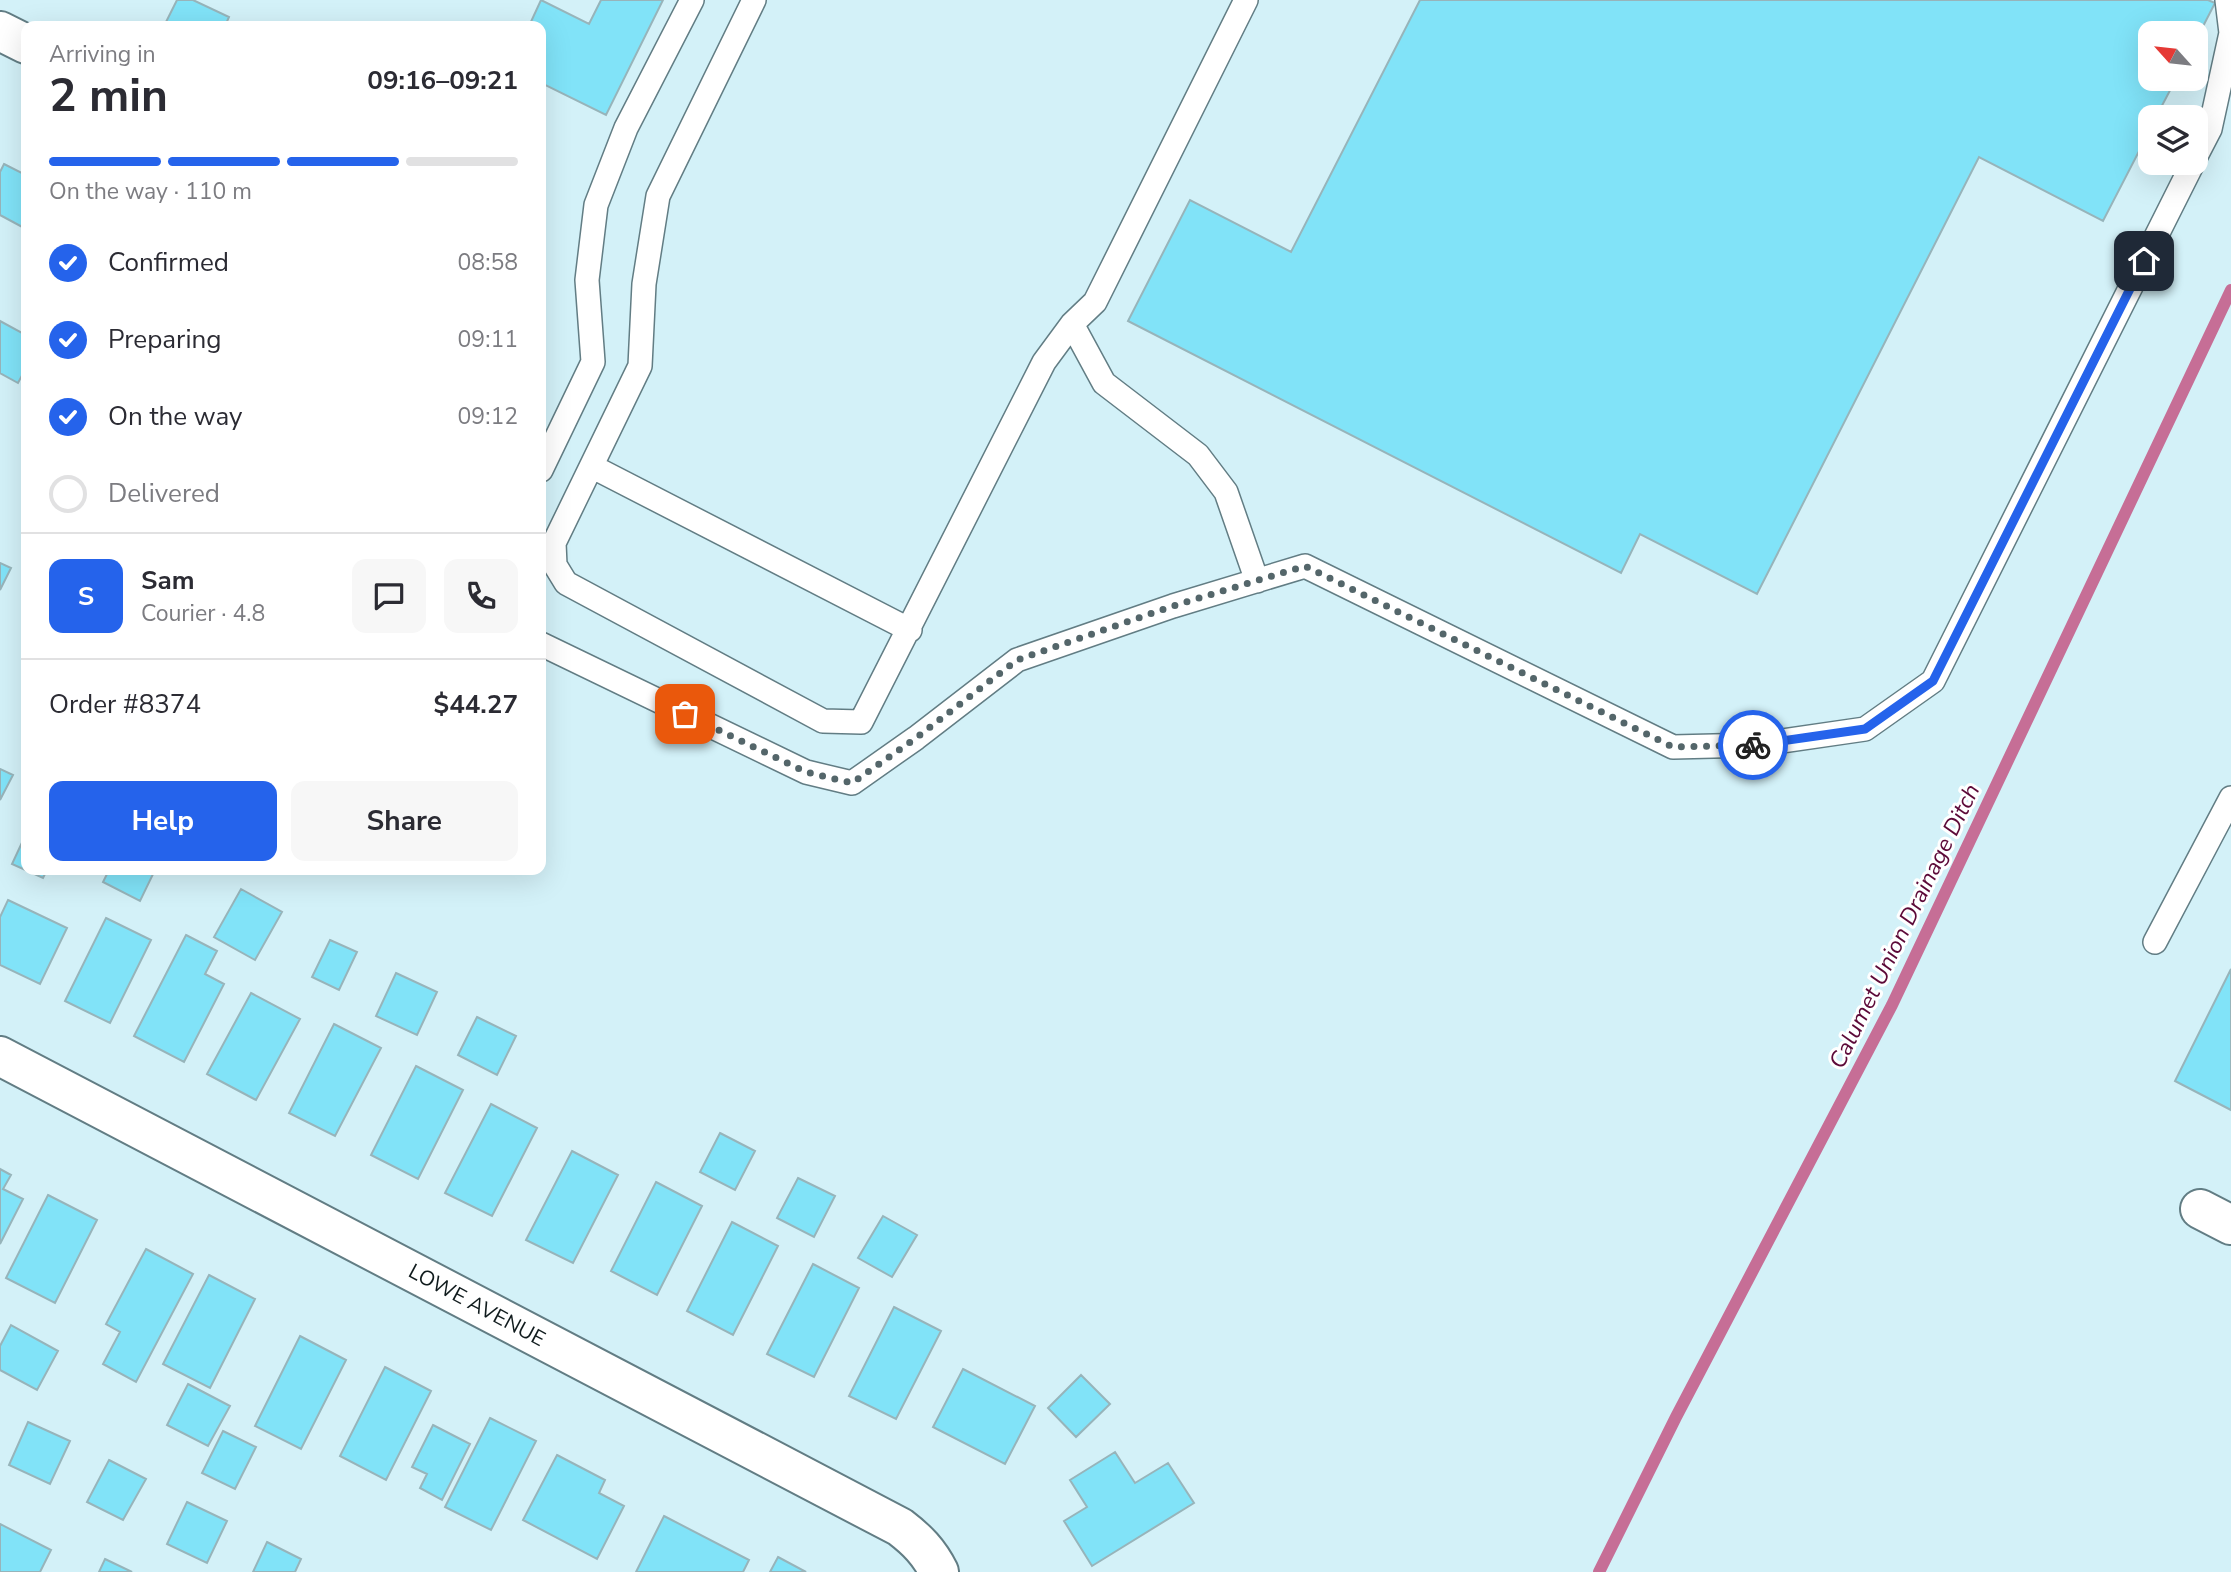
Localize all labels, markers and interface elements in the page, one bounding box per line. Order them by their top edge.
north arrow [2138,21,2208,91]
map controls [2138,21,2208,175]
text: Arriving in [49,39,156,70]
text: 09:16–09:21 [367,63,518,98]
text: 2 min [49,64,168,127]
button: layers [2138,105,2208,175]
text: On the way · 110 m [49,176,252,207]
pin [2114,231,2174,291]
icon: home [2125,242,2163,280]
icon: check [49,244,87,282]
text: Confirmed [108,245,229,280]
text: 08:58 [458,247,518,278]
icon: check [49,321,87,359]
text: Preparing [108,322,221,357]
text: 09:11 [458,324,518,355]
icon: check [49,398,87,436]
text: On the way [108,399,242,434]
text: 09:12 [458,401,518,432]
text: Delivered [108,476,220,511]
button: chat [352,559,426,633]
button: phone [444,559,518,633]
text: Sam [141,563,194,598]
text: S [78,579,94,614]
text: Courier · 4.8 [141,598,265,629]
pin [655,684,715,744]
text: Order #8374 [49,687,201,722]
text: $44.27 [434,687,518,722]
icon: bag [666,695,704,733]
courier [1718,710,1788,780]
icon: bike [1734,726,1772,764]
water label: Calumet Union Drainage Ditch [1822,779,1987,1074]
button: Help [49,781,277,861]
button: Share [291,781,518,861]
street label: LOWE AVENUE [404,1257,550,1353]

